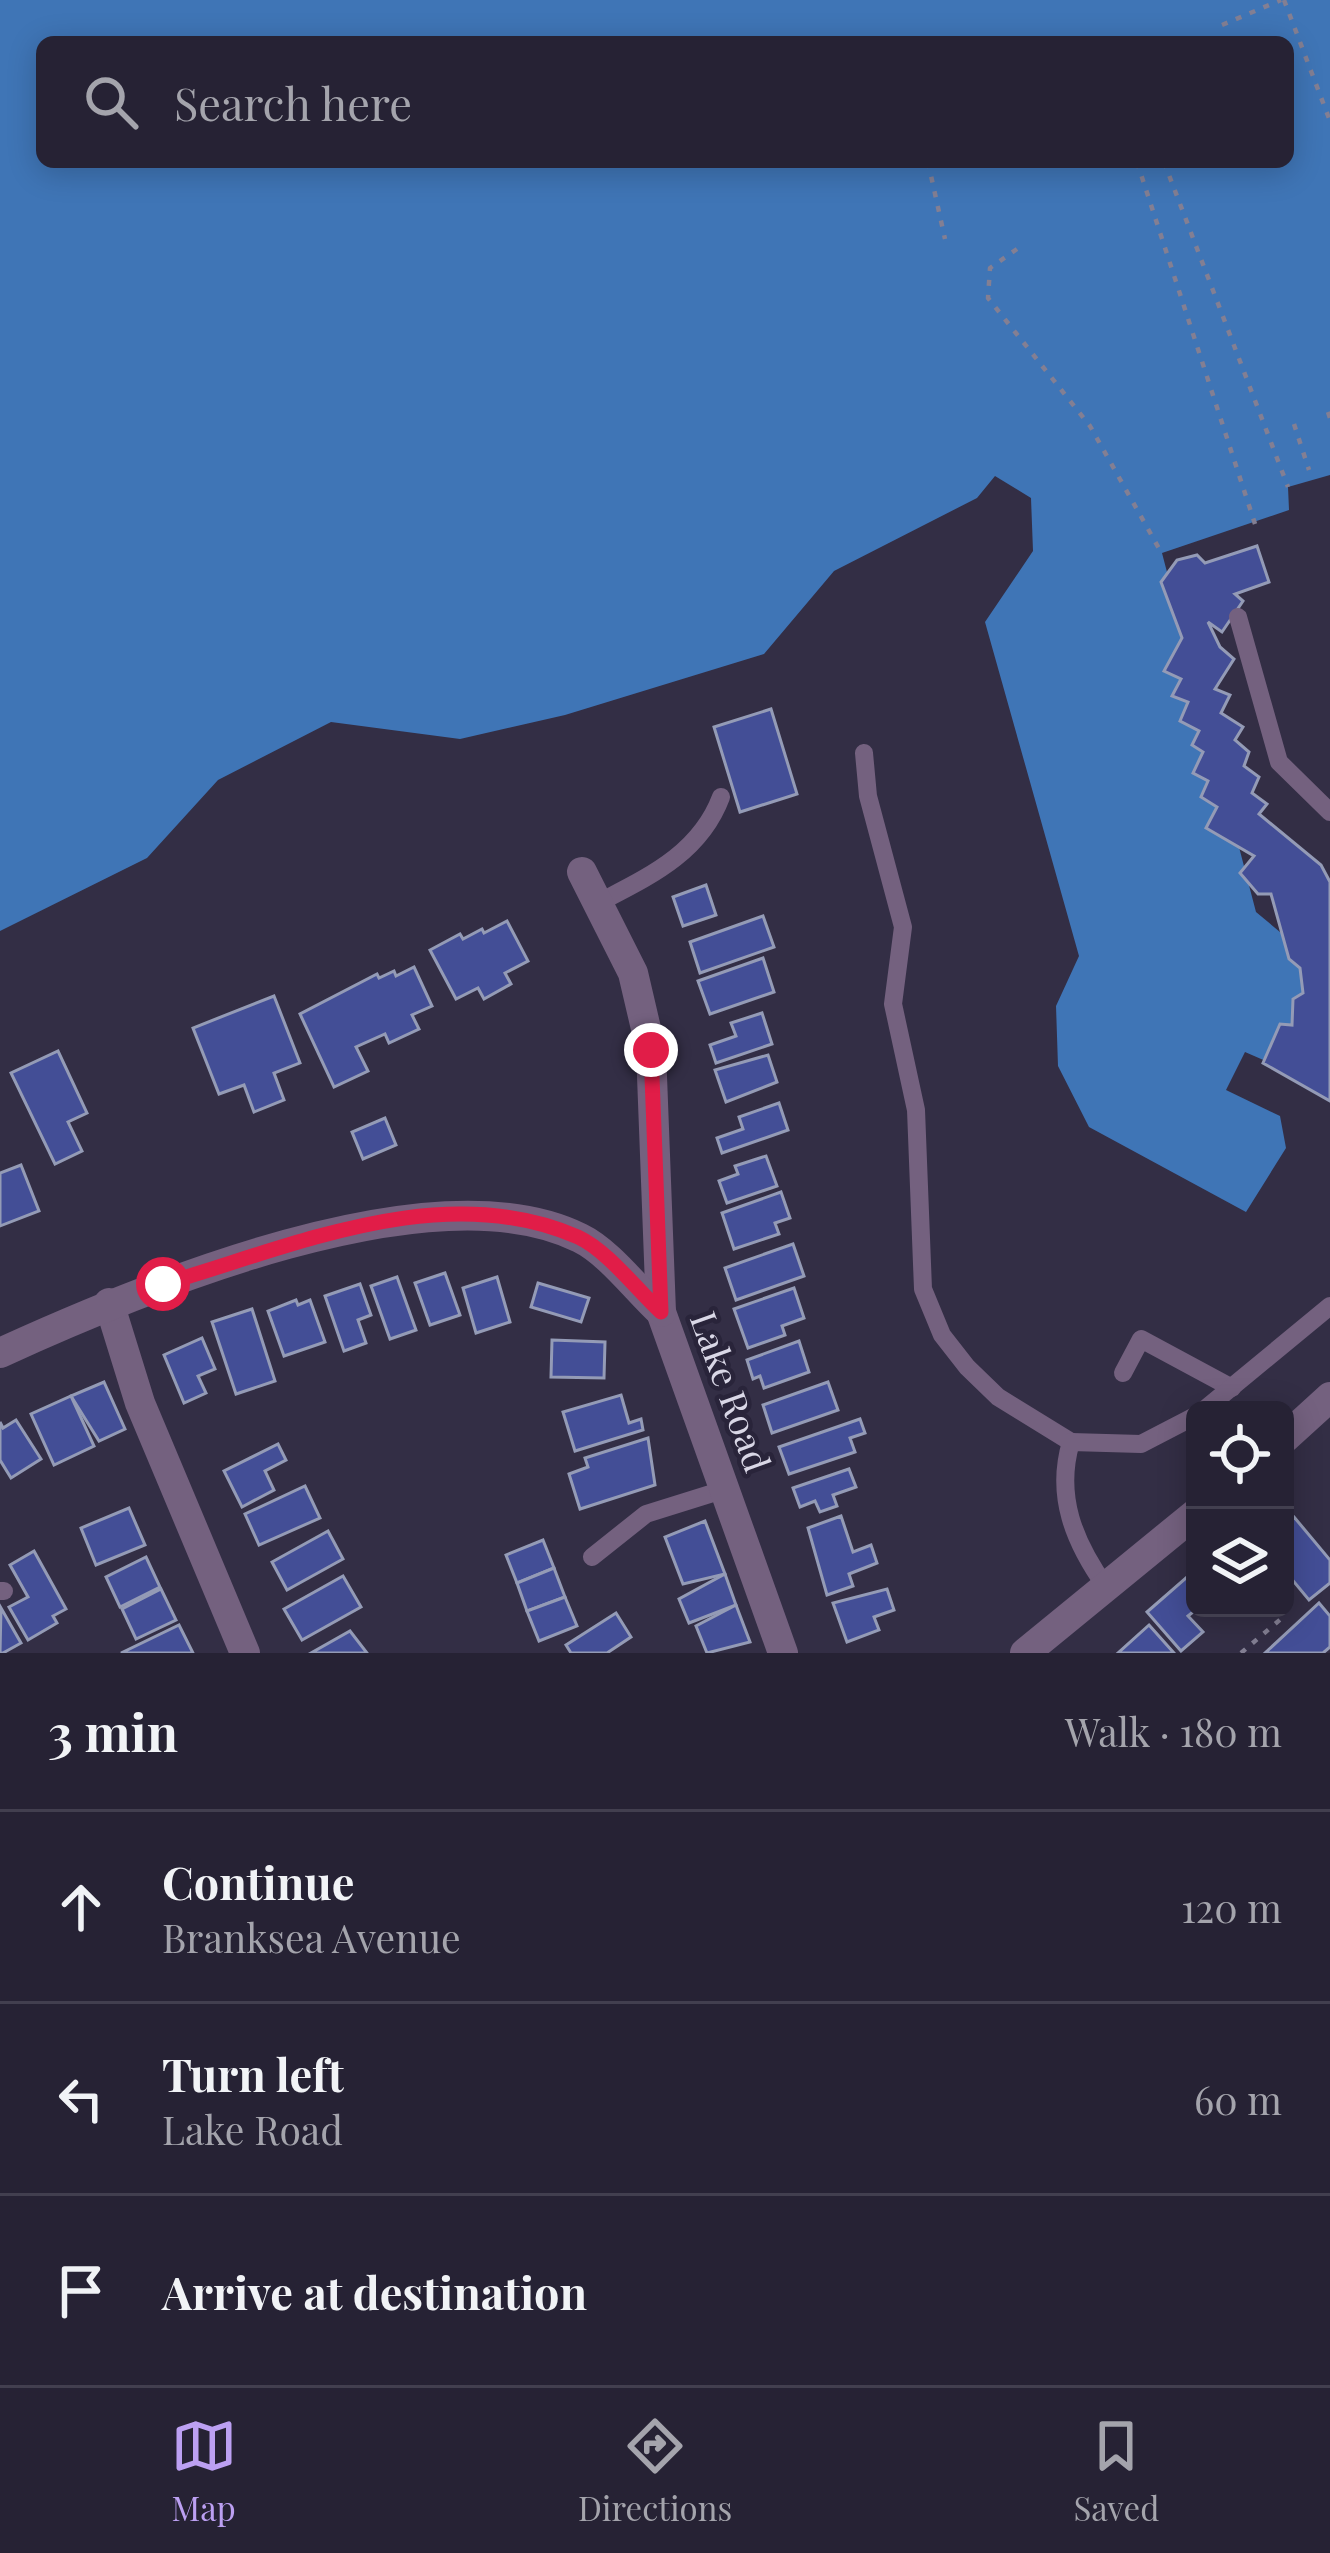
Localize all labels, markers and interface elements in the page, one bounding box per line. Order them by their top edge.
search box [36,36,1294,168]
icon: search [78,69,144,135]
text: Search here [174,72,412,132]
route end [624,1023,678,1077]
route start [136,1257,190,1311]
street label: Lake Road [681,1304,783,1478]
map controls [1186,1401,1294,1617]
button: locate [1186,1401,1294,1509]
button: layers [1186,1509,1294,1617]
text: 3 min [48,1697,178,1765]
text: Walk · 180 m [1065,1705,1282,1757]
text: Continue [162,1851,354,1911]
icon: ahead [48,1874,114,1940]
text: 120 m [1181,1881,1282,1933]
text: Branksea Avenue [162,1911,461,1963]
text: Turn left [162,2043,344,2103]
icon: left [48,2066,114,2132]
text: 60 m [1194,2073,1282,2125]
text: Lake Road [162,2103,343,2155]
icon: arrive [48,2258,114,2324]
text: Arrive at destination [162,2261,587,2321]
tab: Map [171,2413,237,2529]
tab: Directions [578,2413,732,2529]
tab: Saved [1074,2413,1159,2529]

